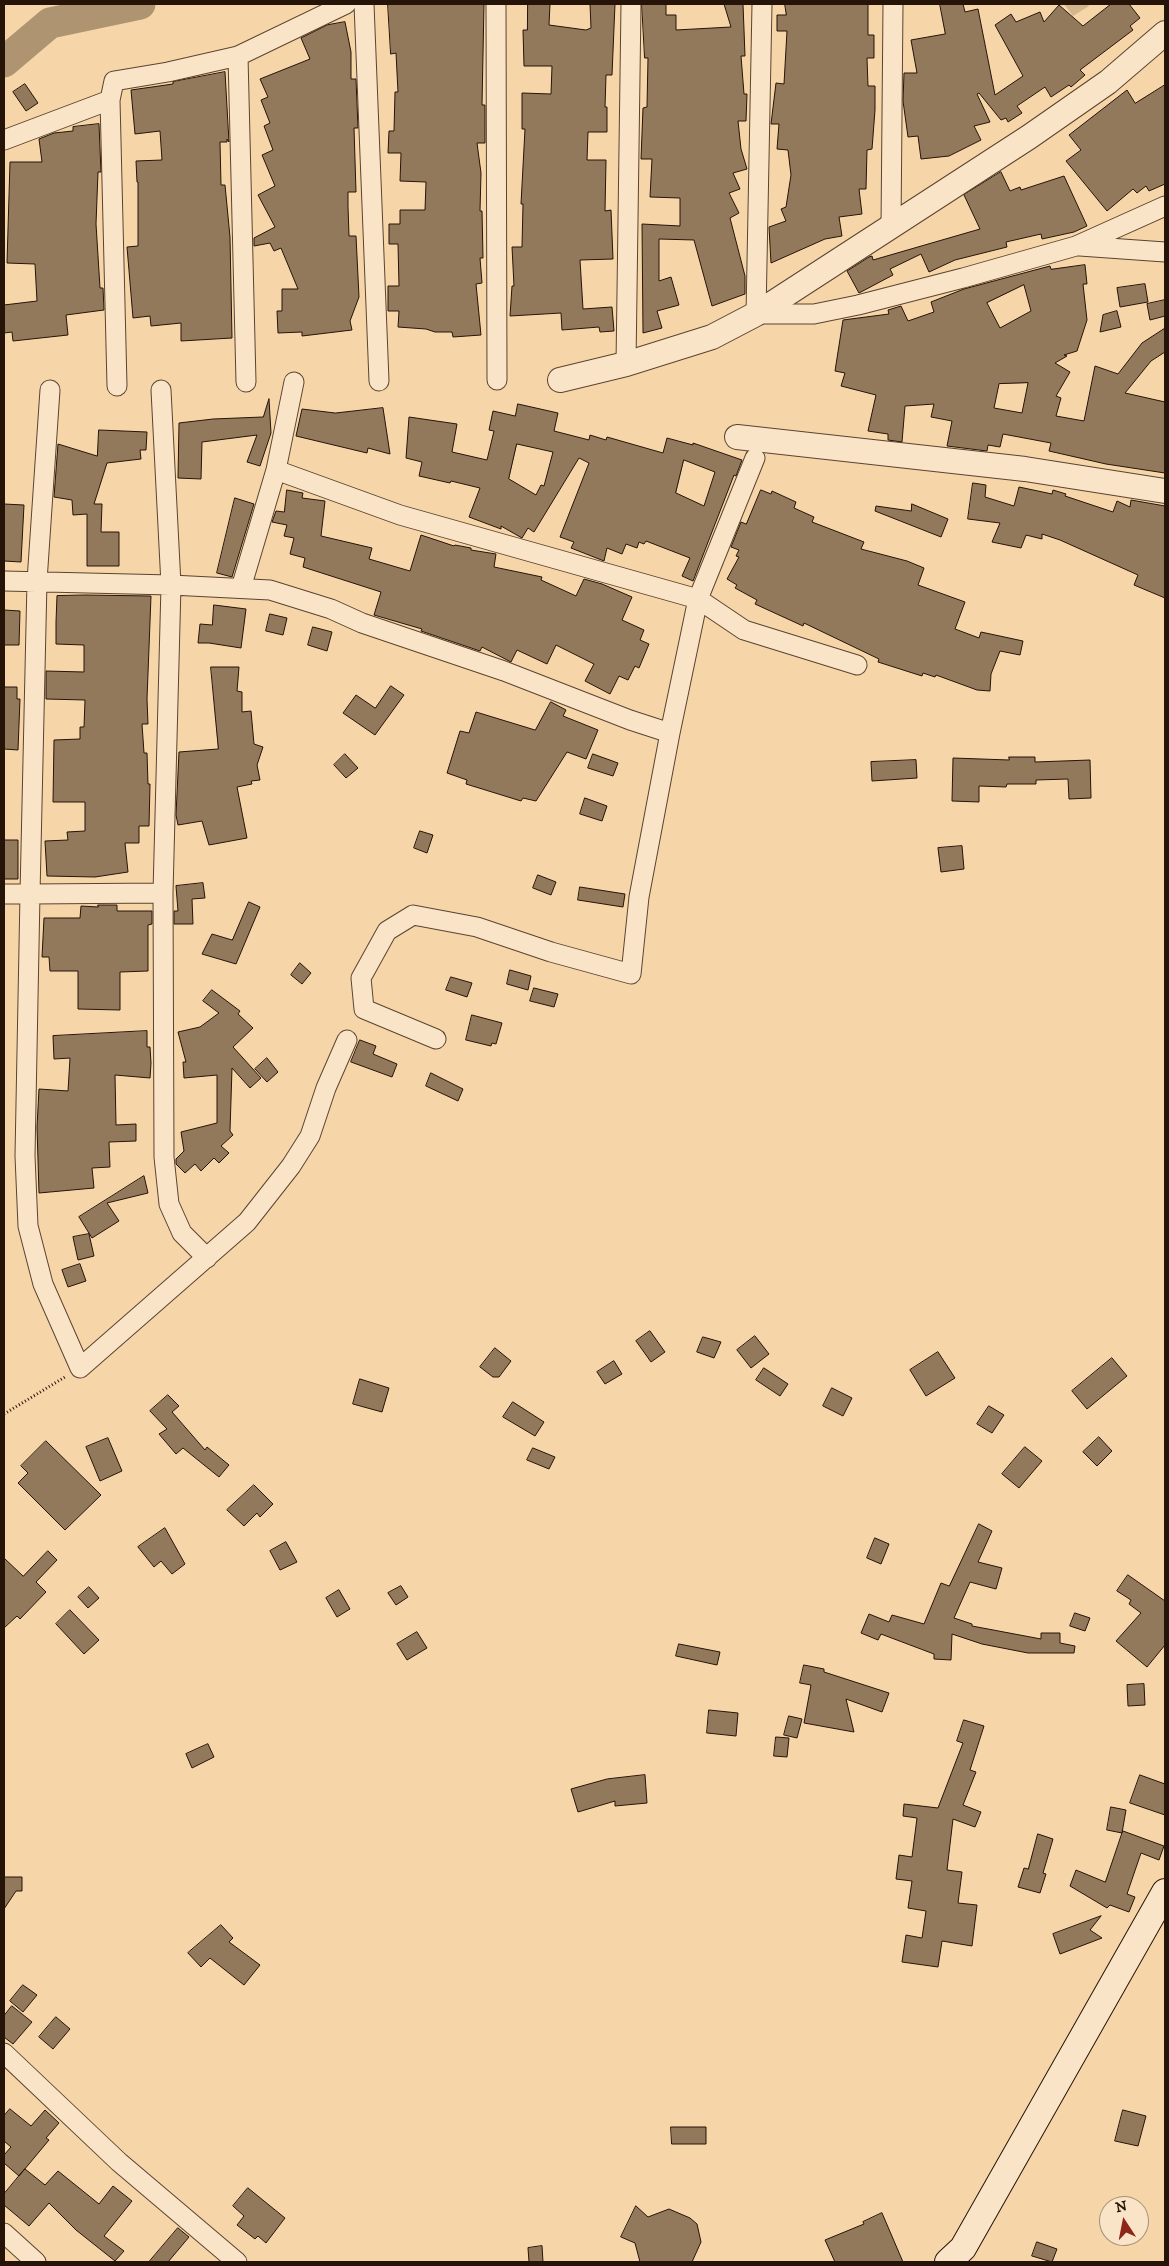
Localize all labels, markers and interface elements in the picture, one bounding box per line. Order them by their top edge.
north arrow [1099,2196,1149,2246]
text: N [1114,2197,1129,2217]

